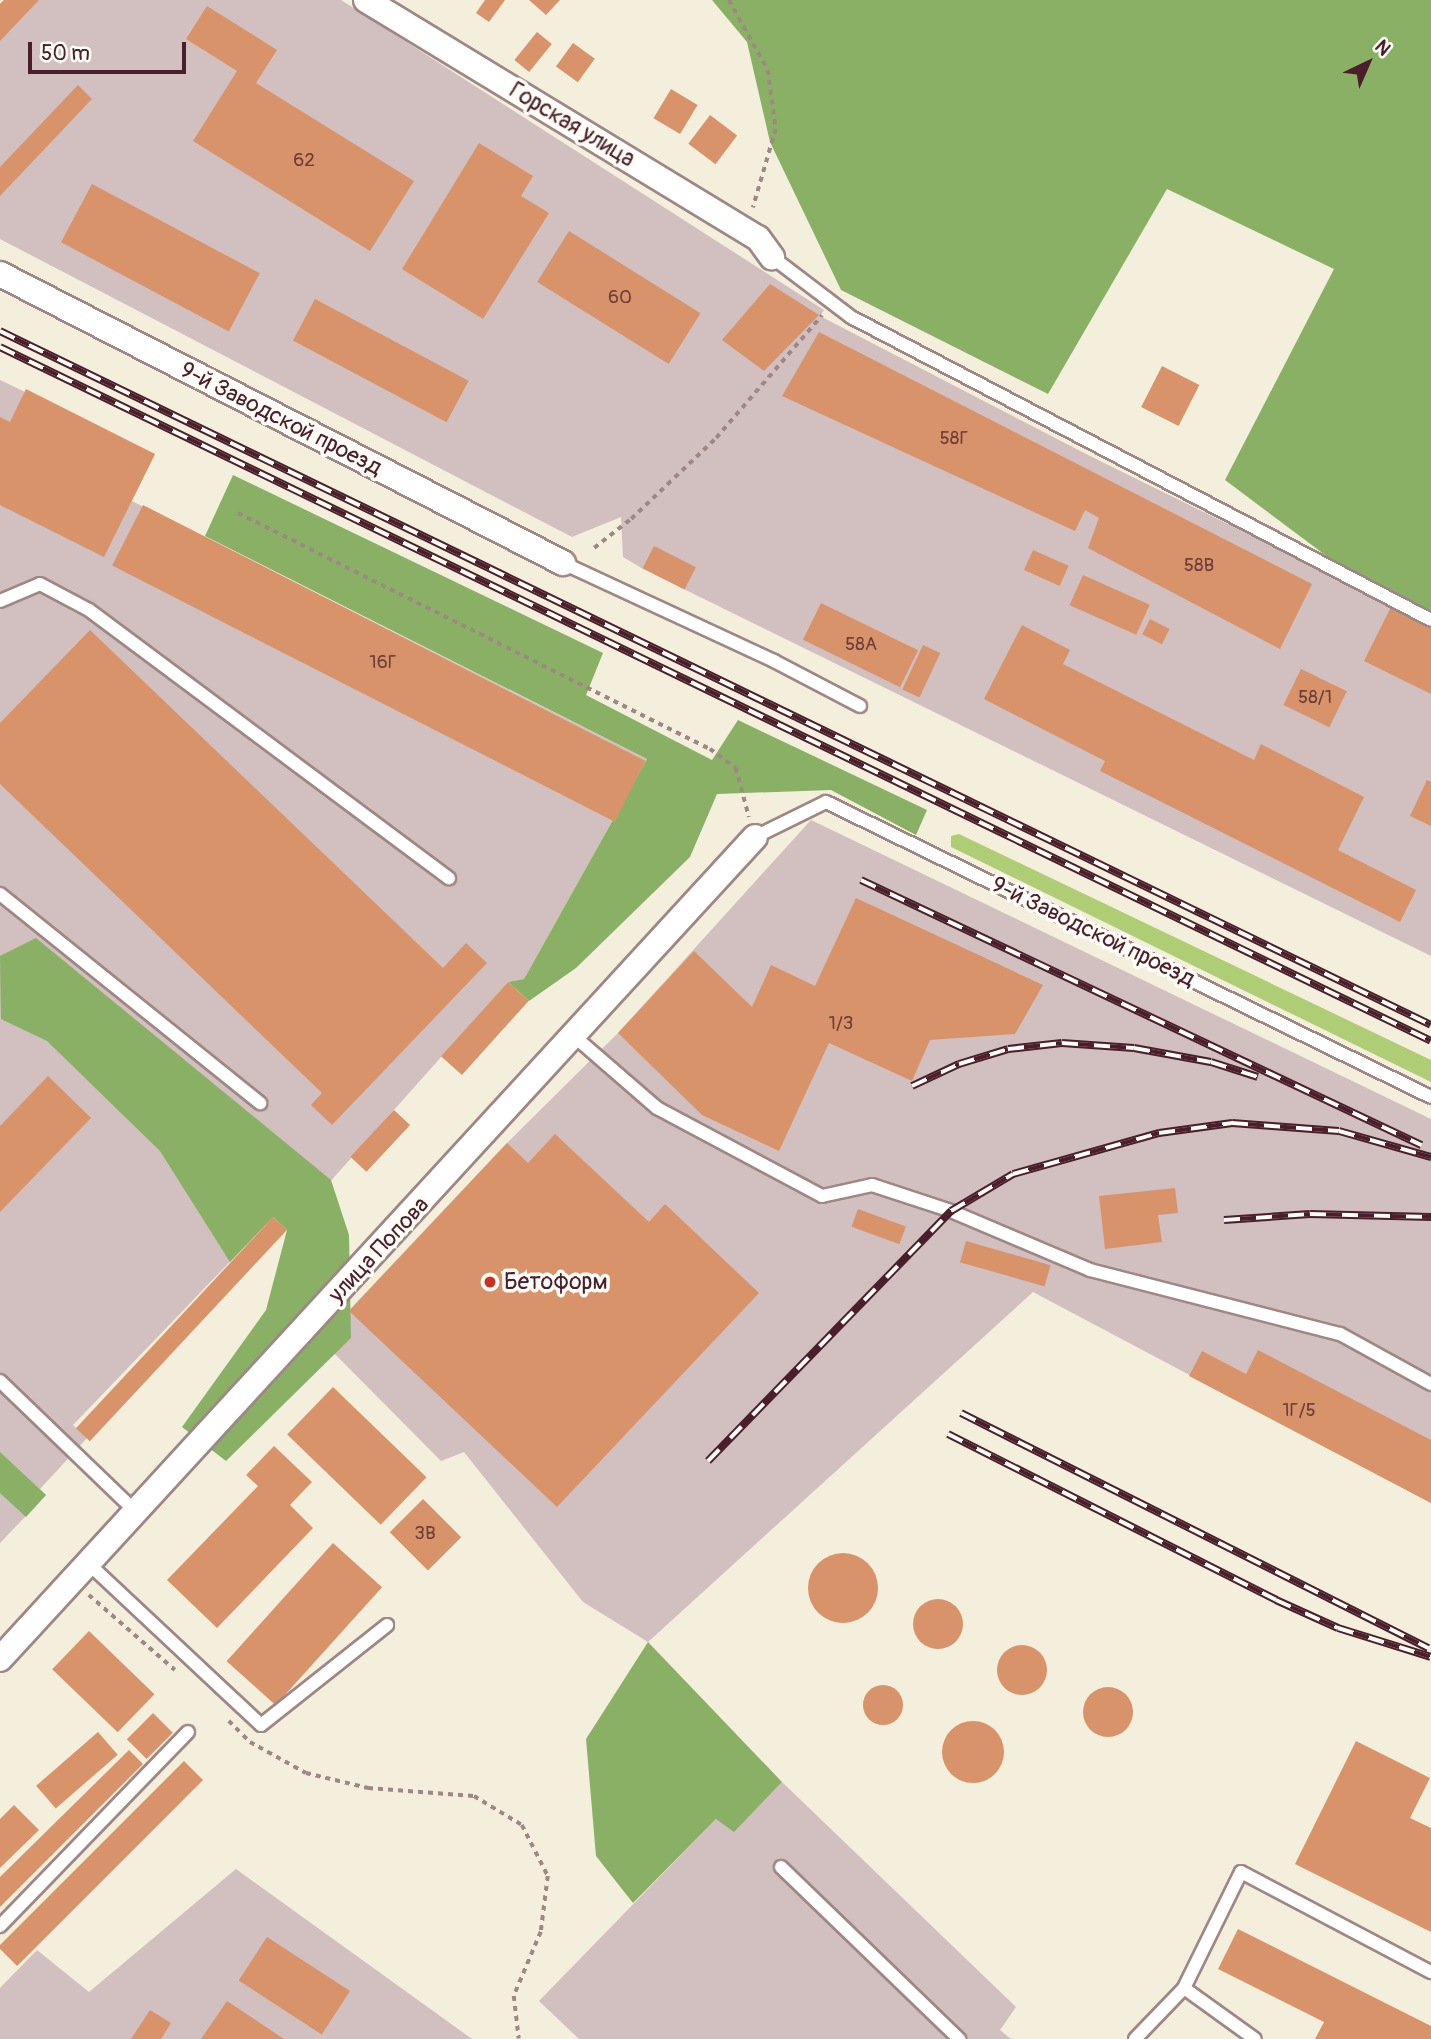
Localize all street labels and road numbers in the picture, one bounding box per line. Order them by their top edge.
street label: Горская улица [504,77,640,173]
street label: 9-й Заводской проезд [176,356,386,482]
street label: 9-й Заводской проезд [987,871,1199,993]
street label: улица Попова [323,1191,435,1309]

